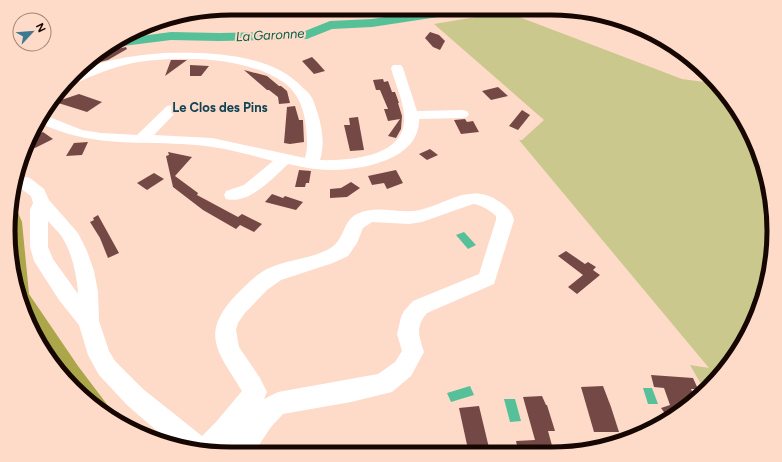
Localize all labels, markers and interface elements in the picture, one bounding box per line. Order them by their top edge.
north arrow [12,12,52,52]
text: N [33,21,48,35]
water label: La Garonne [235,26,305,44]
district label: Le Clos des Pins [172,100,268,115]

